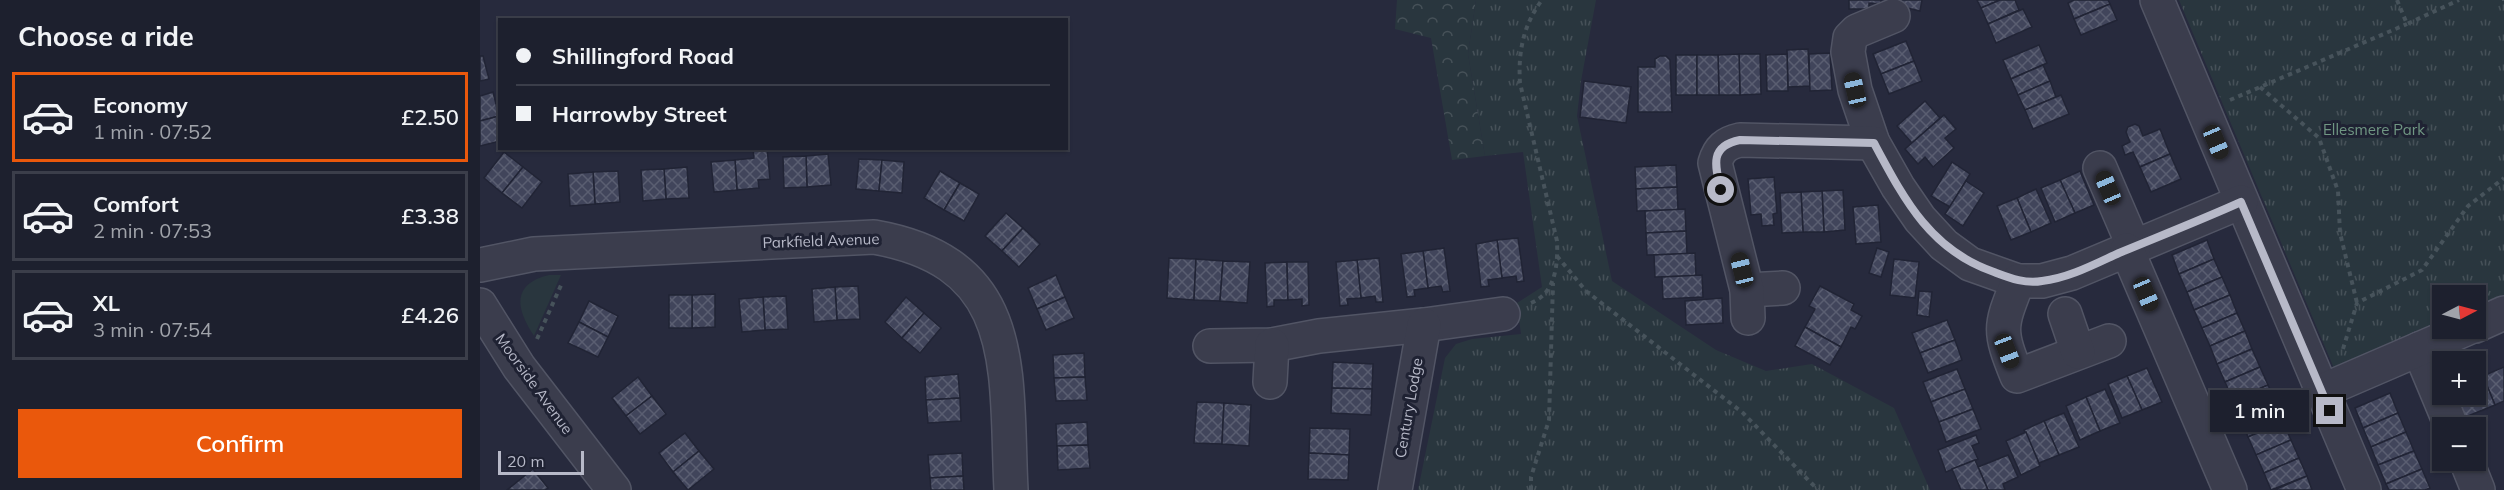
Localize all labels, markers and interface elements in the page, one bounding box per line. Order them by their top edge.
text: Choose a ride [18,19,194,53]
text: Shillingford Road [552,42,734,70]
car [1842,70,1868,110]
icon: car [21,90,75,144]
text: Economy [93,91,188,119]
text: Harrowby Street [552,100,727,128]
text: £2.50 [401,103,459,131]
text: 1 min · 07:52 [93,119,212,144]
park label: Ellesmere Park [2323,120,2425,139]
car [2201,122,2231,162]
car [2093,168,2123,208]
route start [1707,176,1734,203]
icon: car [21,189,75,243]
text: Comfort [93,190,179,218]
text: £3.38 [401,202,459,230]
text: 2 min · 07:53 [93,218,212,243]
street label: Parkfield Avenue [762,229,880,252]
car [1729,250,1755,290]
car [2131,274,2161,314]
north arrow [2432,285,2486,339]
map controls [2432,285,2486,471]
icon: car [21,288,75,342]
text: XL [93,289,120,317]
text: £4.26 [401,301,459,329]
text: 3 min · 07:54 [93,317,212,342]
street label: Moorside Avenue [492,330,577,438]
car [1992,331,2022,371]
button: + [2432,351,2486,405]
street label: Century Lodge [1390,356,1427,459]
callout: 1 min [2210,390,2309,432]
route end [2316,397,2343,424]
text: 1 min [2234,398,2285,423]
button: Confirm [18,409,462,478]
button: − [2432,417,2486,471]
scale bar [498,448,584,476]
text: 20 m [507,451,544,471]

